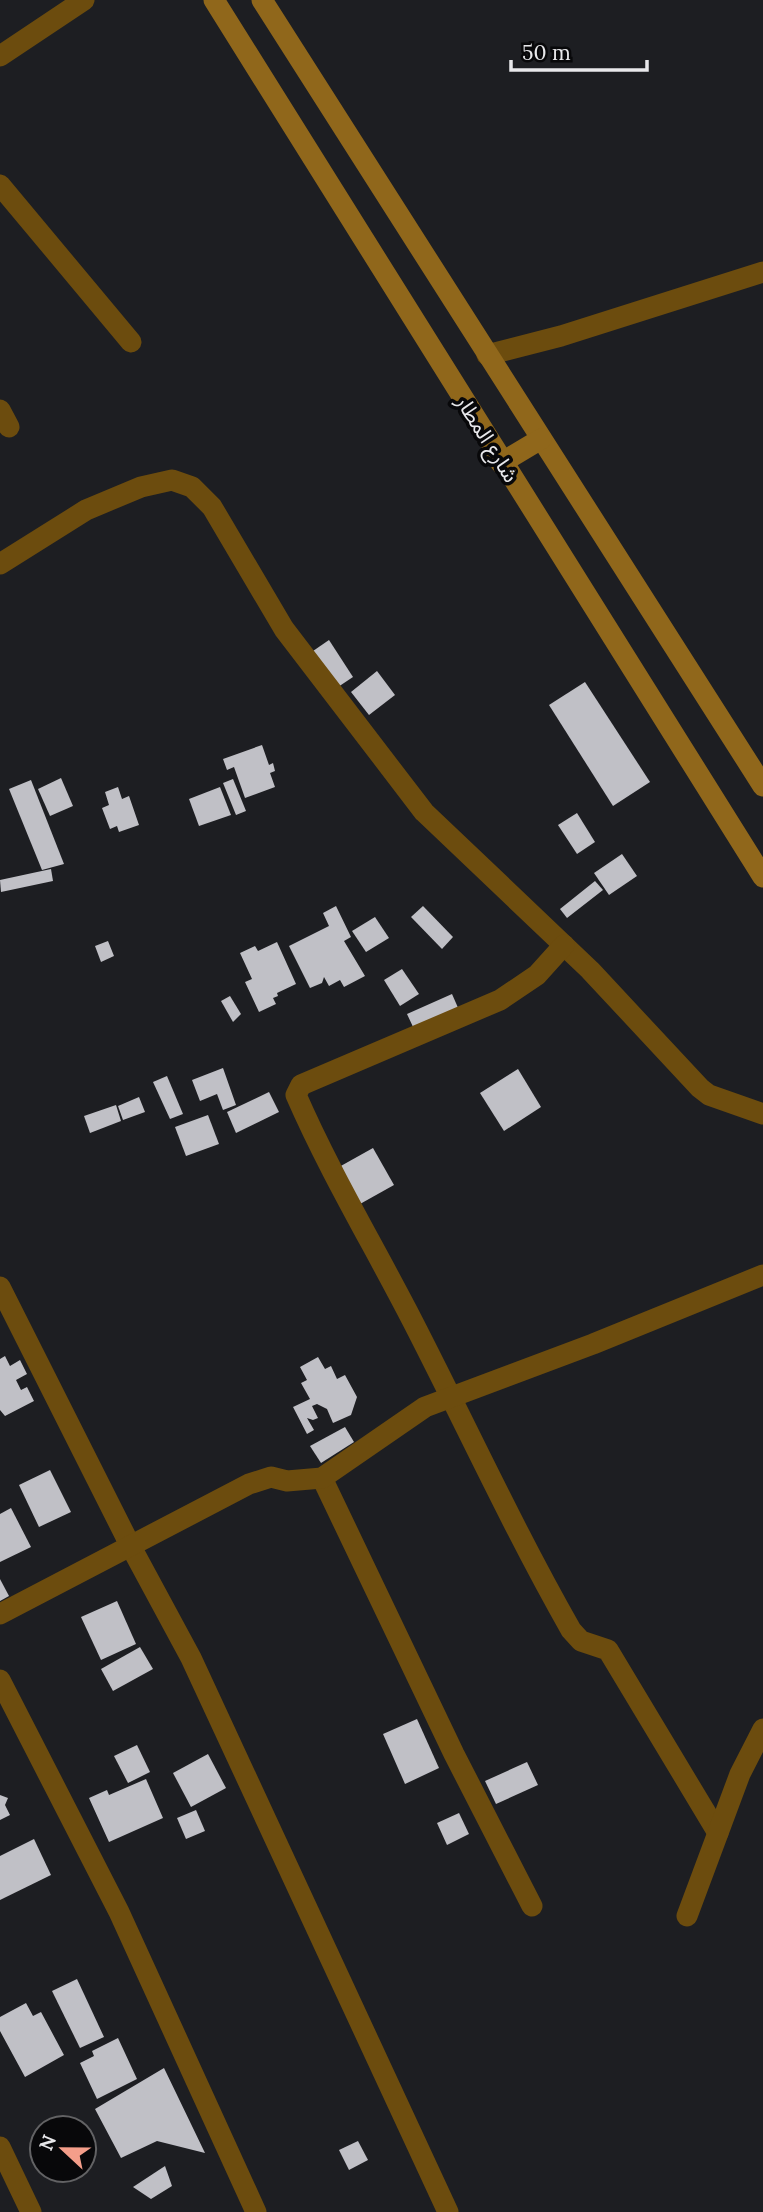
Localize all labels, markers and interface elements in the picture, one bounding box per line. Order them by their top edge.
scale bar [511,28,648,72]
text: 50 m [522,39,571,66]
street label: شارع المطار [448,389,525,488]
north arrow [28,2114,98,2184]
text: N [33,2131,61,2154]

